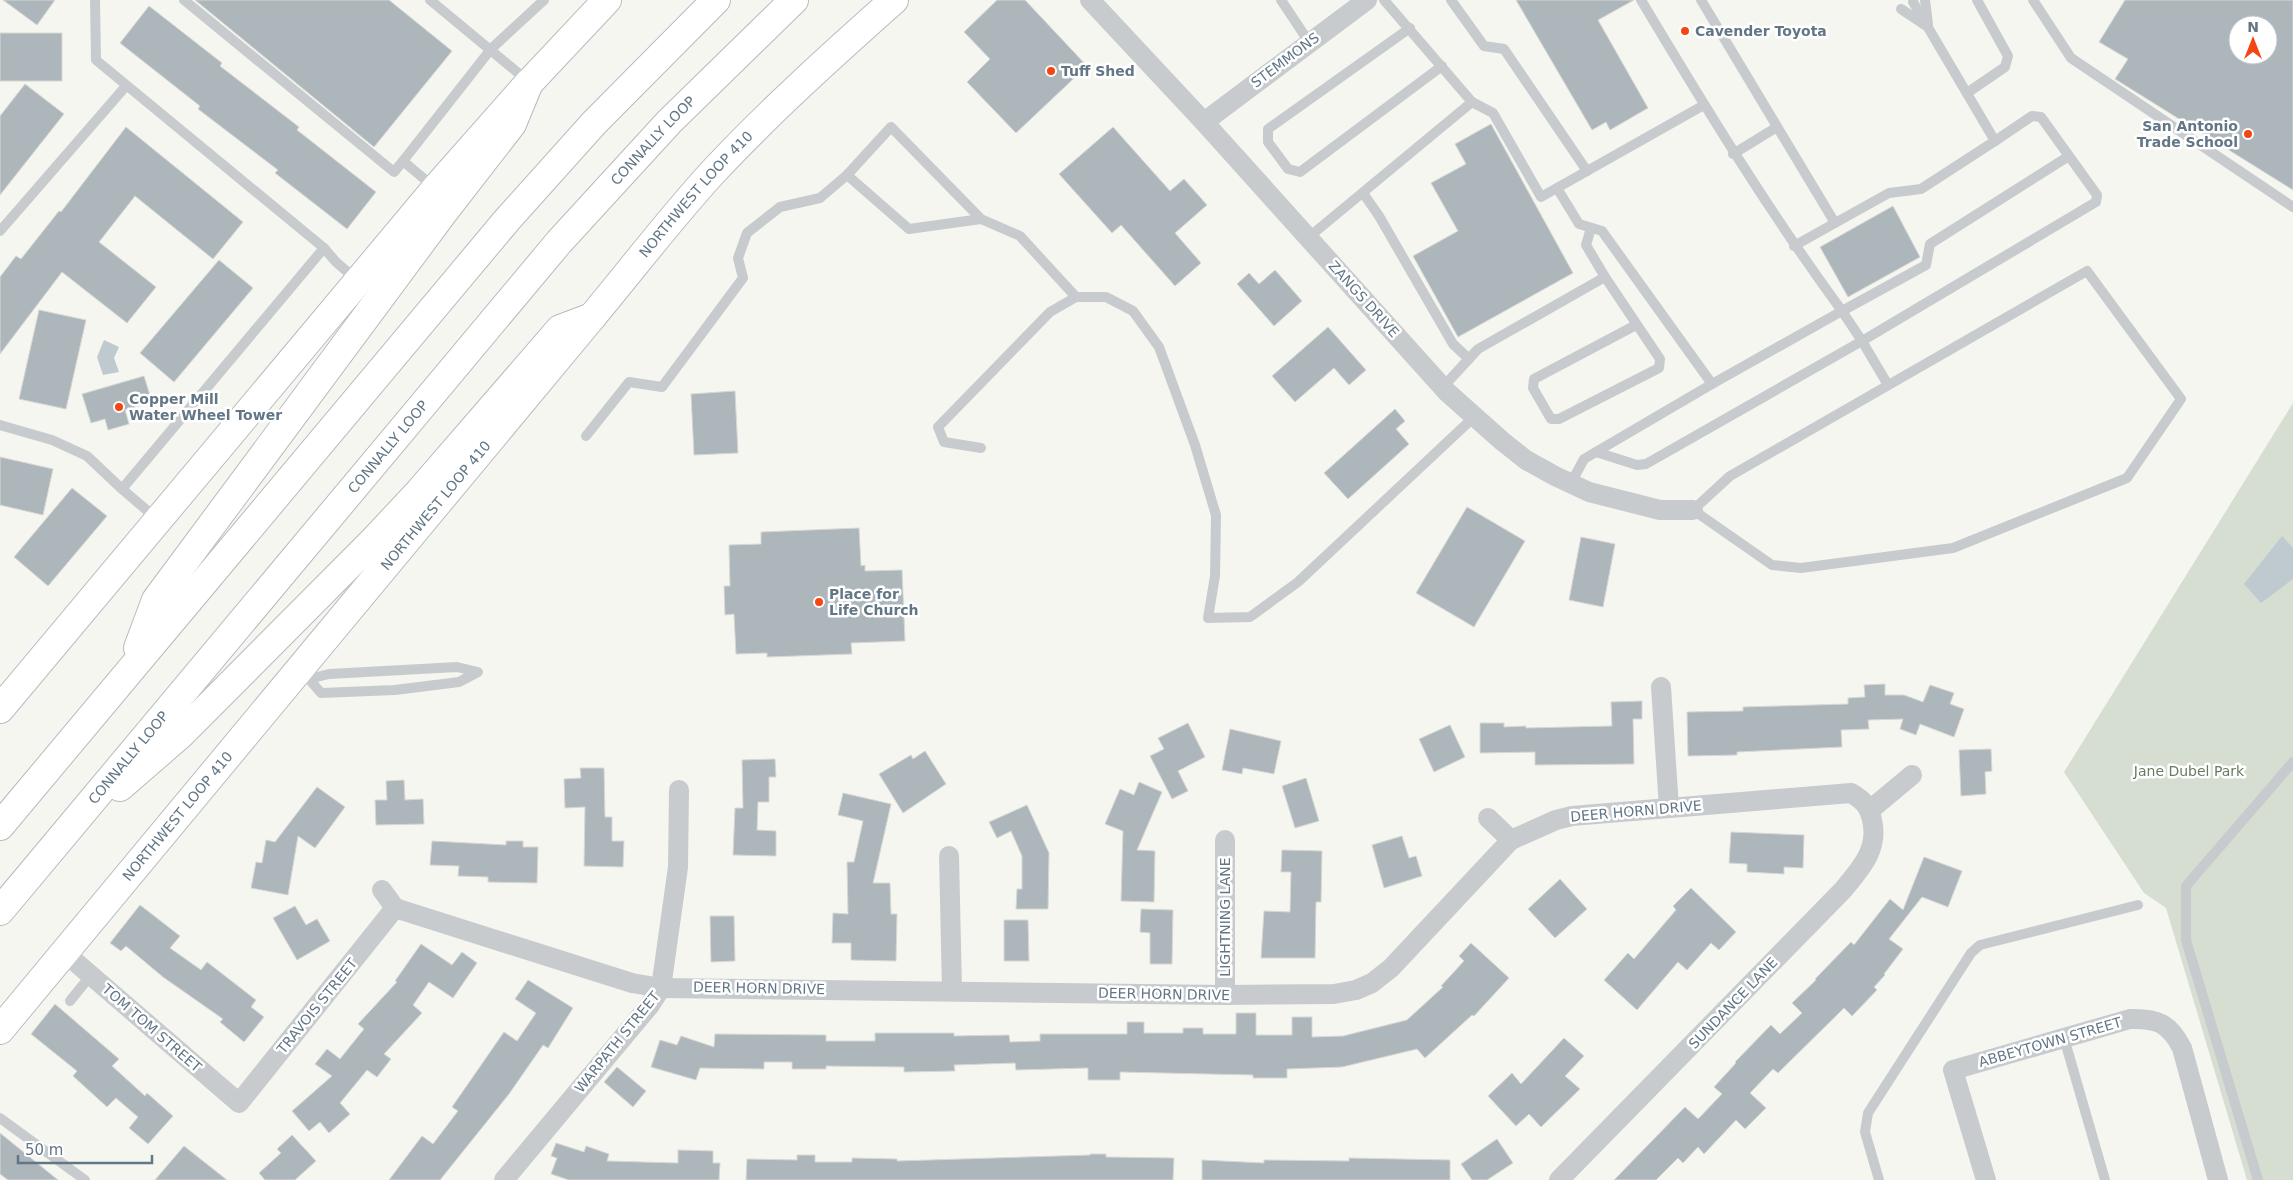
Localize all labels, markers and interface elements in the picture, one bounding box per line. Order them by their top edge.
north arrow [2228,15,2278,65]
text: N [2247,19,2259,35]
place label: Cavender Toyota [1695,23,1827,39]
marker: Cavender Toyota [1679,25,1691,37]
street label: STEMMONS [1248,29,1322,91]
place label: Tuff Shed [1061,63,1135,79]
marker: Tuff Shed [1045,65,1057,77]
street label: CONNALLY LOOP [607,93,698,188]
place label: San Antonio Trade School [2137,118,2238,150]
street label: NORTHWEST LOOP 410 [636,128,756,260]
marker: San Antonio Trade School [2242,128,2254,140]
street label: ZANGS DRIVE [1326,258,1402,340]
place label: Copper Mill Water Wheel Tower [129,391,282,423]
street label: CONNALLY LOOP [345,397,431,496]
marker: Copper Mill Water Wheel Tower [113,401,125,413]
street label: NORTHWEST LOOP 410 [377,437,494,573]
place label: Place for Life Church [829,586,919,618]
marker: Place for Life Church [813,596,825,608]
street label: CONNALLY LOOP [85,708,172,807]
street label: NORTHWEST LOOP 410 [119,748,236,884]
park label: Jane Dubel Park [2133,763,2245,779]
street label: DEER HORN DRIVE [1570,797,1702,825]
street label: LIGHTNING LANE [1217,857,1233,977]
street label: SUNDANCE LANE [1685,954,1781,1052]
street label: TRAVOIS STREET [273,955,361,1058]
street label: DEER HORN DRIVE [693,979,825,997]
street label: TOM TOM STREET [99,980,205,1076]
street label: DEER HORN DRIVE [1098,985,1230,1003]
street label: WARPATH STREET [571,988,663,1096]
street label: ABBEYTOWN STREET [1977,1014,2124,1070]
scale bar [18,1132,151,1164]
text: 50 m [25,1141,63,1159]

